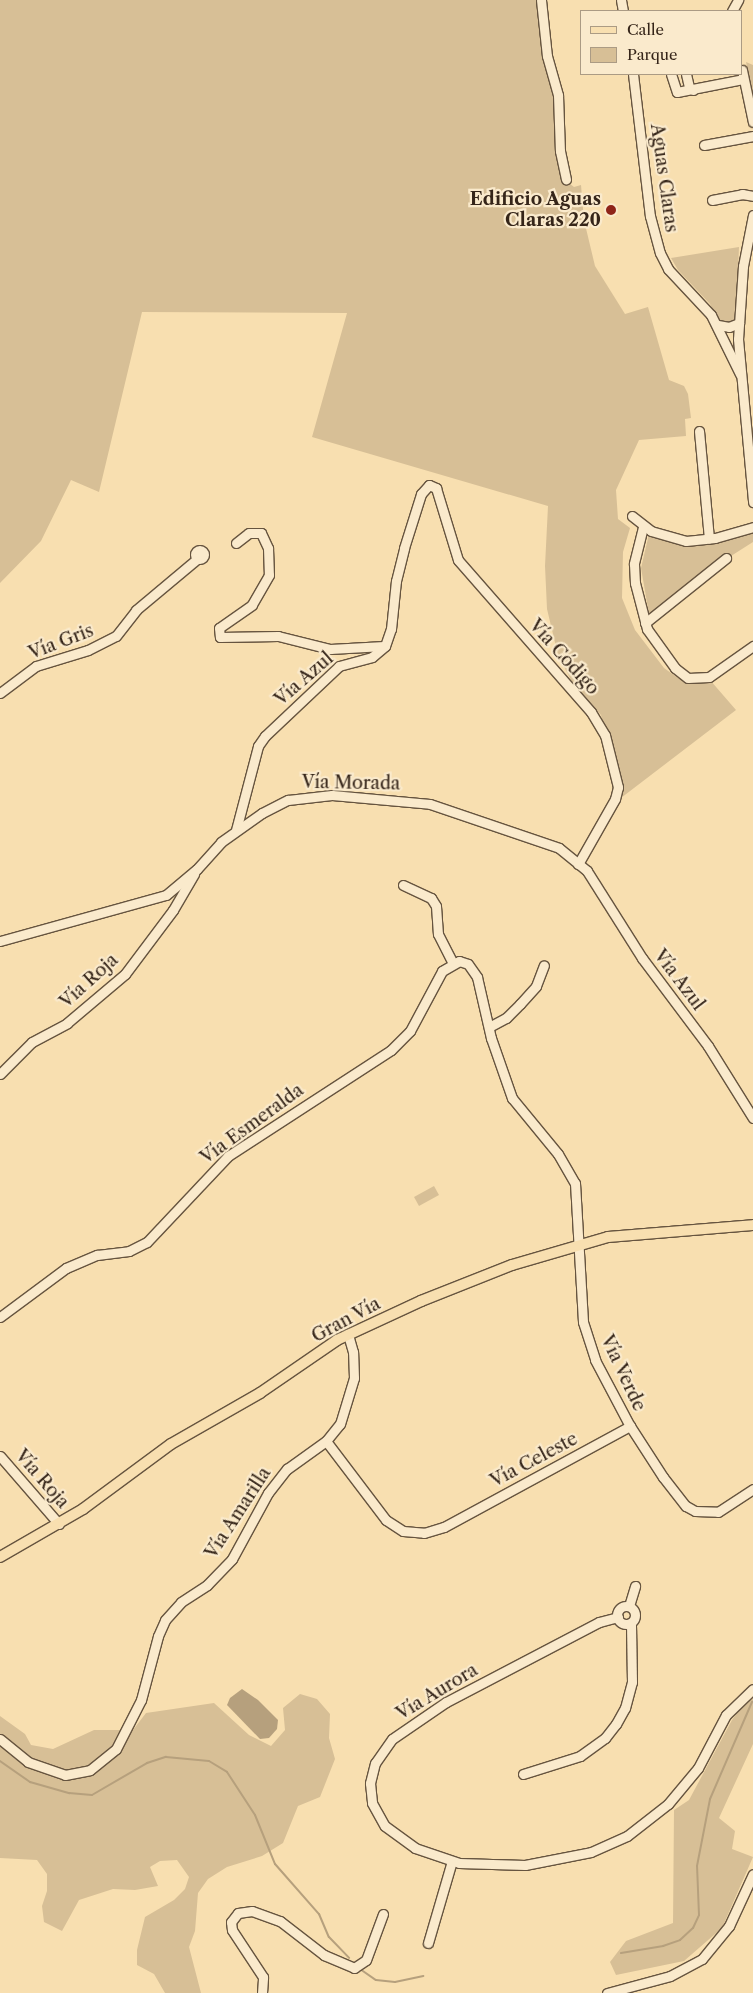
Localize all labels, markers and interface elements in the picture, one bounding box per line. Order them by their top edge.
legend [580,10,743,75]
text: Calle [627,20,664,39]
text: Parque [627,45,677,64]
street label: Aguas Claras [646,122,682,234]
place label: Edificio Aguas Claras 220 [469,189,601,232]
marker: Edificio Aguas Claras 220 [605,204,617,216]
street label: Vía Código [524,615,604,699]
street label: Vía Gris [25,620,97,664]
street label: Vía Azul [270,647,338,711]
street label: Vía Morada [301,771,401,795]
street label: Vía Azul [649,945,709,1015]
street label: Vía Roja [55,949,123,1013]
street label: Vía Esmeralda [196,1079,308,1169]
street label: Gran Vía [308,1293,384,1347]
street label: Vía Verde [596,1331,650,1415]
street label: Vía Celeste [486,1428,582,1492]
street label: Vía Roja [10,1445,74,1513]
street label: Vía Amarilla [200,1463,276,1563]
street label: Vía Aurora [392,1659,482,1725]

